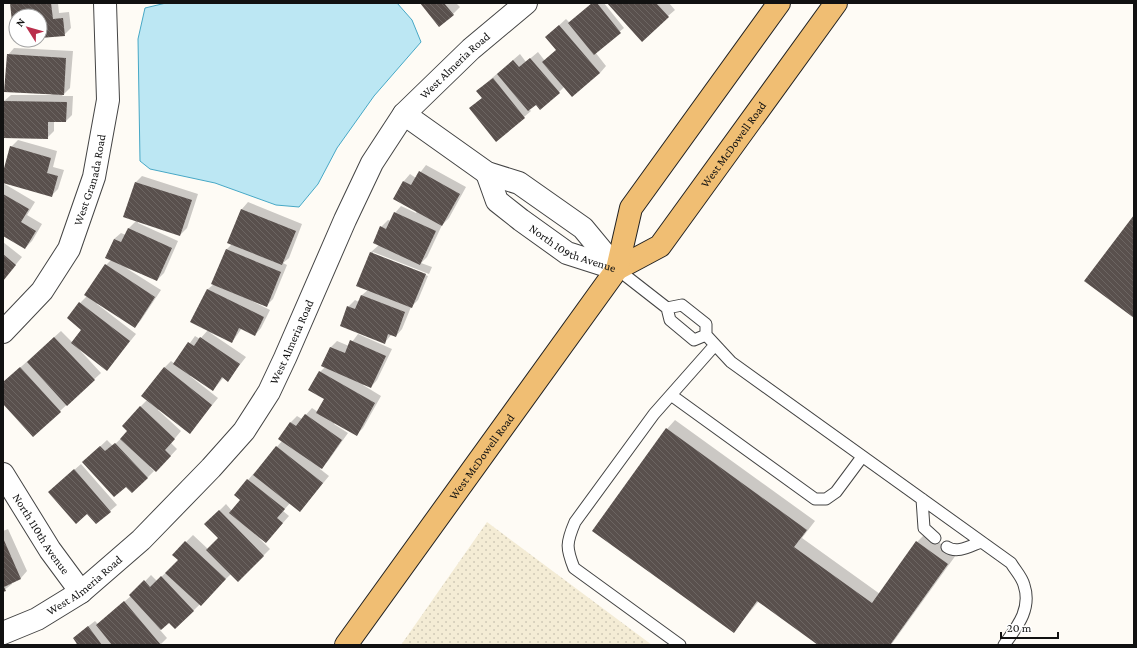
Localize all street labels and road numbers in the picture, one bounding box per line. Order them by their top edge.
street label: West Almeria Road [417,29,493,102]
street label: West McDowell Road [698,98,770,190]
street label: West Granada Road [71,132,109,227]
street label: North 109th Avenue [527,221,618,275]
street label: West Almeria Road [267,297,317,387]
street label: West McDowell Road [446,411,518,502]
street label: North 110th Avenue [10,491,73,577]
street label: West Almeria Road [44,552,126,618]

